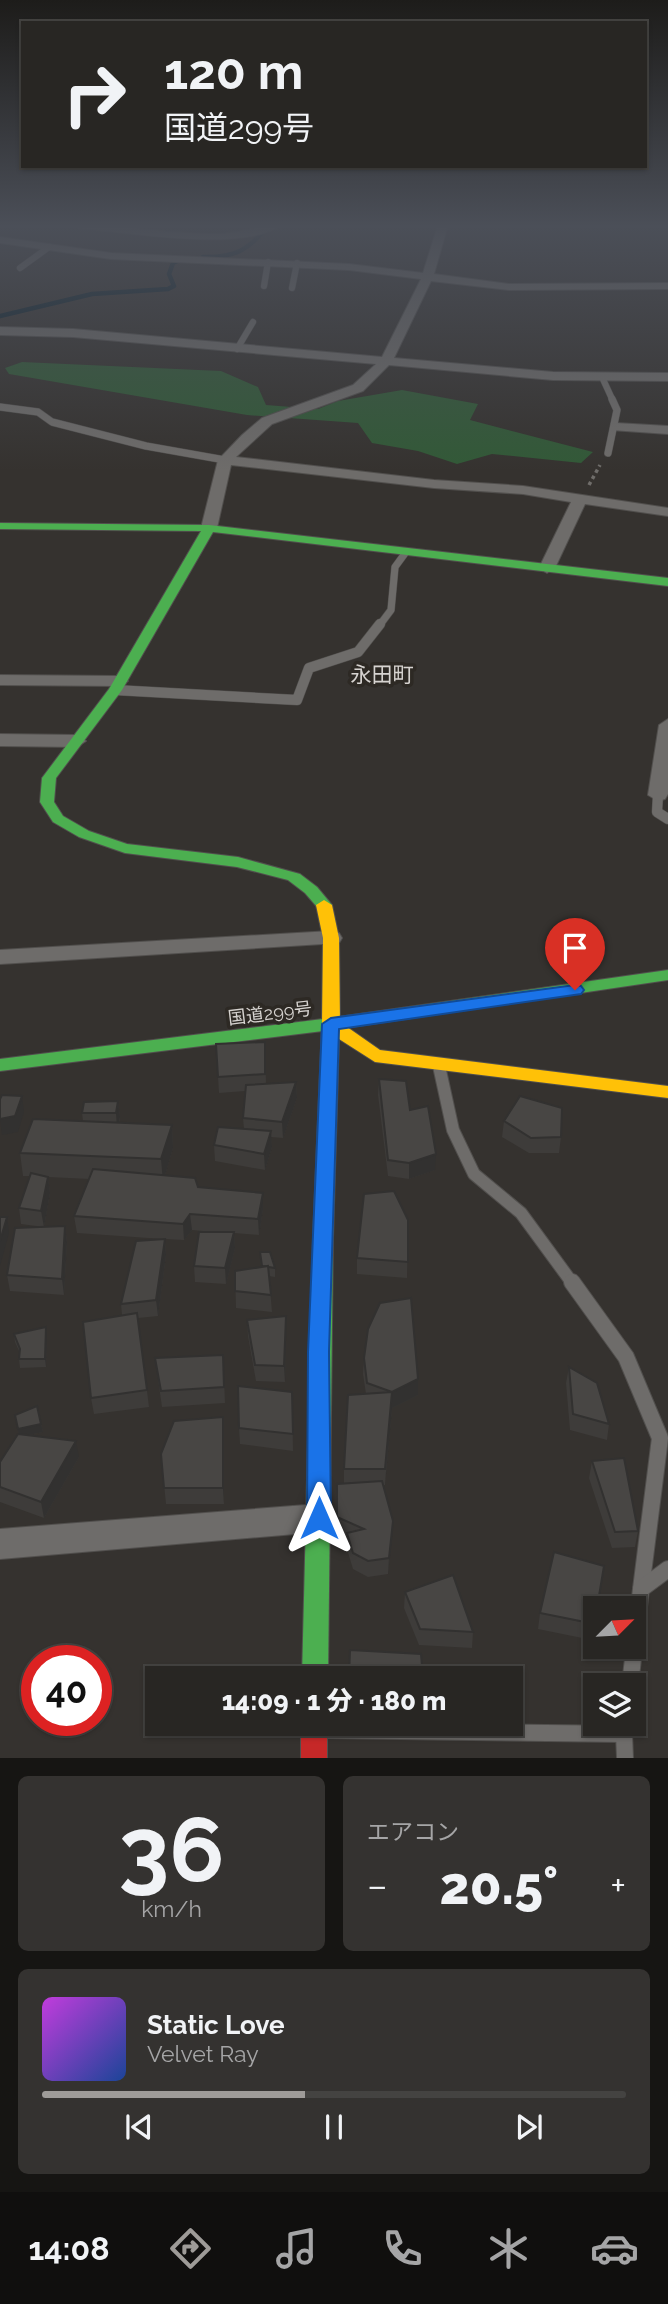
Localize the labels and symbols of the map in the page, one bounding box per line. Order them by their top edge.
district label: 永田町 [351,662,414,687]
pin [545,918,605,990]
street label: 国道299号 [227,997,313,1029]
position arrow [282,1481,356,1555]
north arrow [583,1596,646,1659]
speed limit sign: 40 [21,1645,112,1736]

